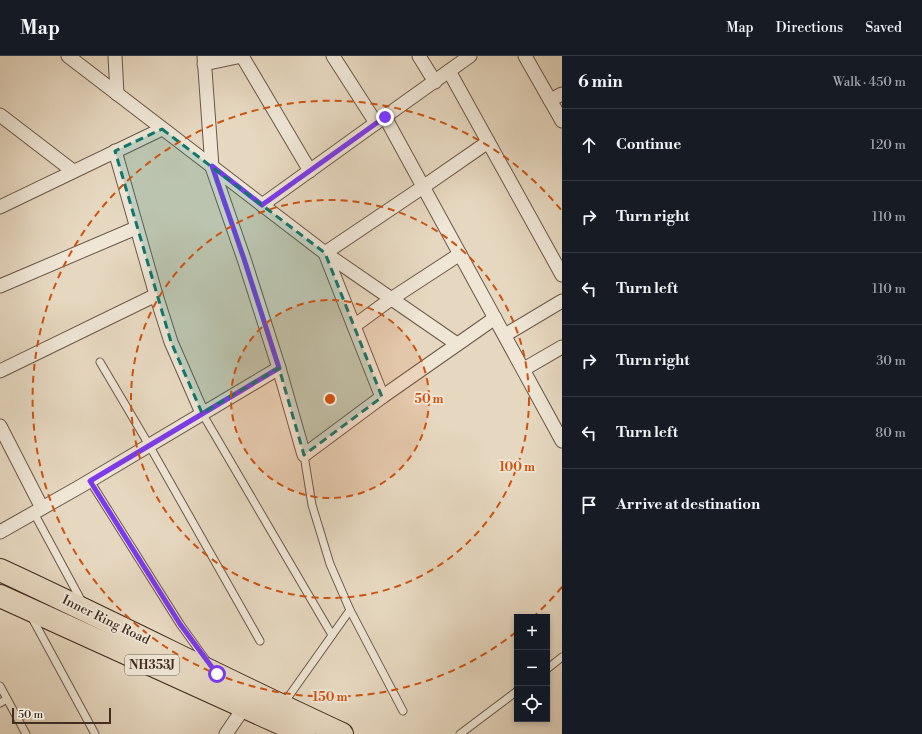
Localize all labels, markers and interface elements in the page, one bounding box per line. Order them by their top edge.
text: Map [20,16,60,40]
text: Map [726,19,754,37]
text: Directions [776,19,843,37]
text: Saved [865,19,902,37]
text: 6 min [578,71,623,93]
text: Walk · 450 m [833,74,906,90]
route end [376,108,394,126]
icon: ahead [578,134,600,156]
text: Continue [616,135,681,154]
text: 120 m [870,137,906,153]
icon: right [578,206,600,228]
text: Turn right [616,207,690,226]
text: 110 m [872,209,906,225]
icon: left [578,278,600,300]
text: Turn left [616,279,678,298]
text: 110 m [872,281,906,297]
icon: right [578,350,600,372]
text: Turn right [616,351,690,370]
text: 30 m [876,353,906,369]
centre of rings [323,392,337,406]
text: 50 m [414,392,444,407]
icon: left [578,422,600,444]
text: Turn left [616,423,678,442]
text: 80 m [875,425,906,441]
text: 100 m [499,460,535,475]
icon: arrive [578,494,600,516]
text: Arrive at destination [616,495,760,514]
street label: Inner Ring Road [59,592,153,648]
map controls [514,614,550,722]
button: + [514,614,550,650]
button: − [514,650,550,686]
road number: NH353J [125,655,179,675]
route start [208,665,226,683]
button: locate [514,686,550,722]
text: 150 m [313,690,347,705]
scale bar [12,706,111,725]
text: 50 m [18,708,43,722]

